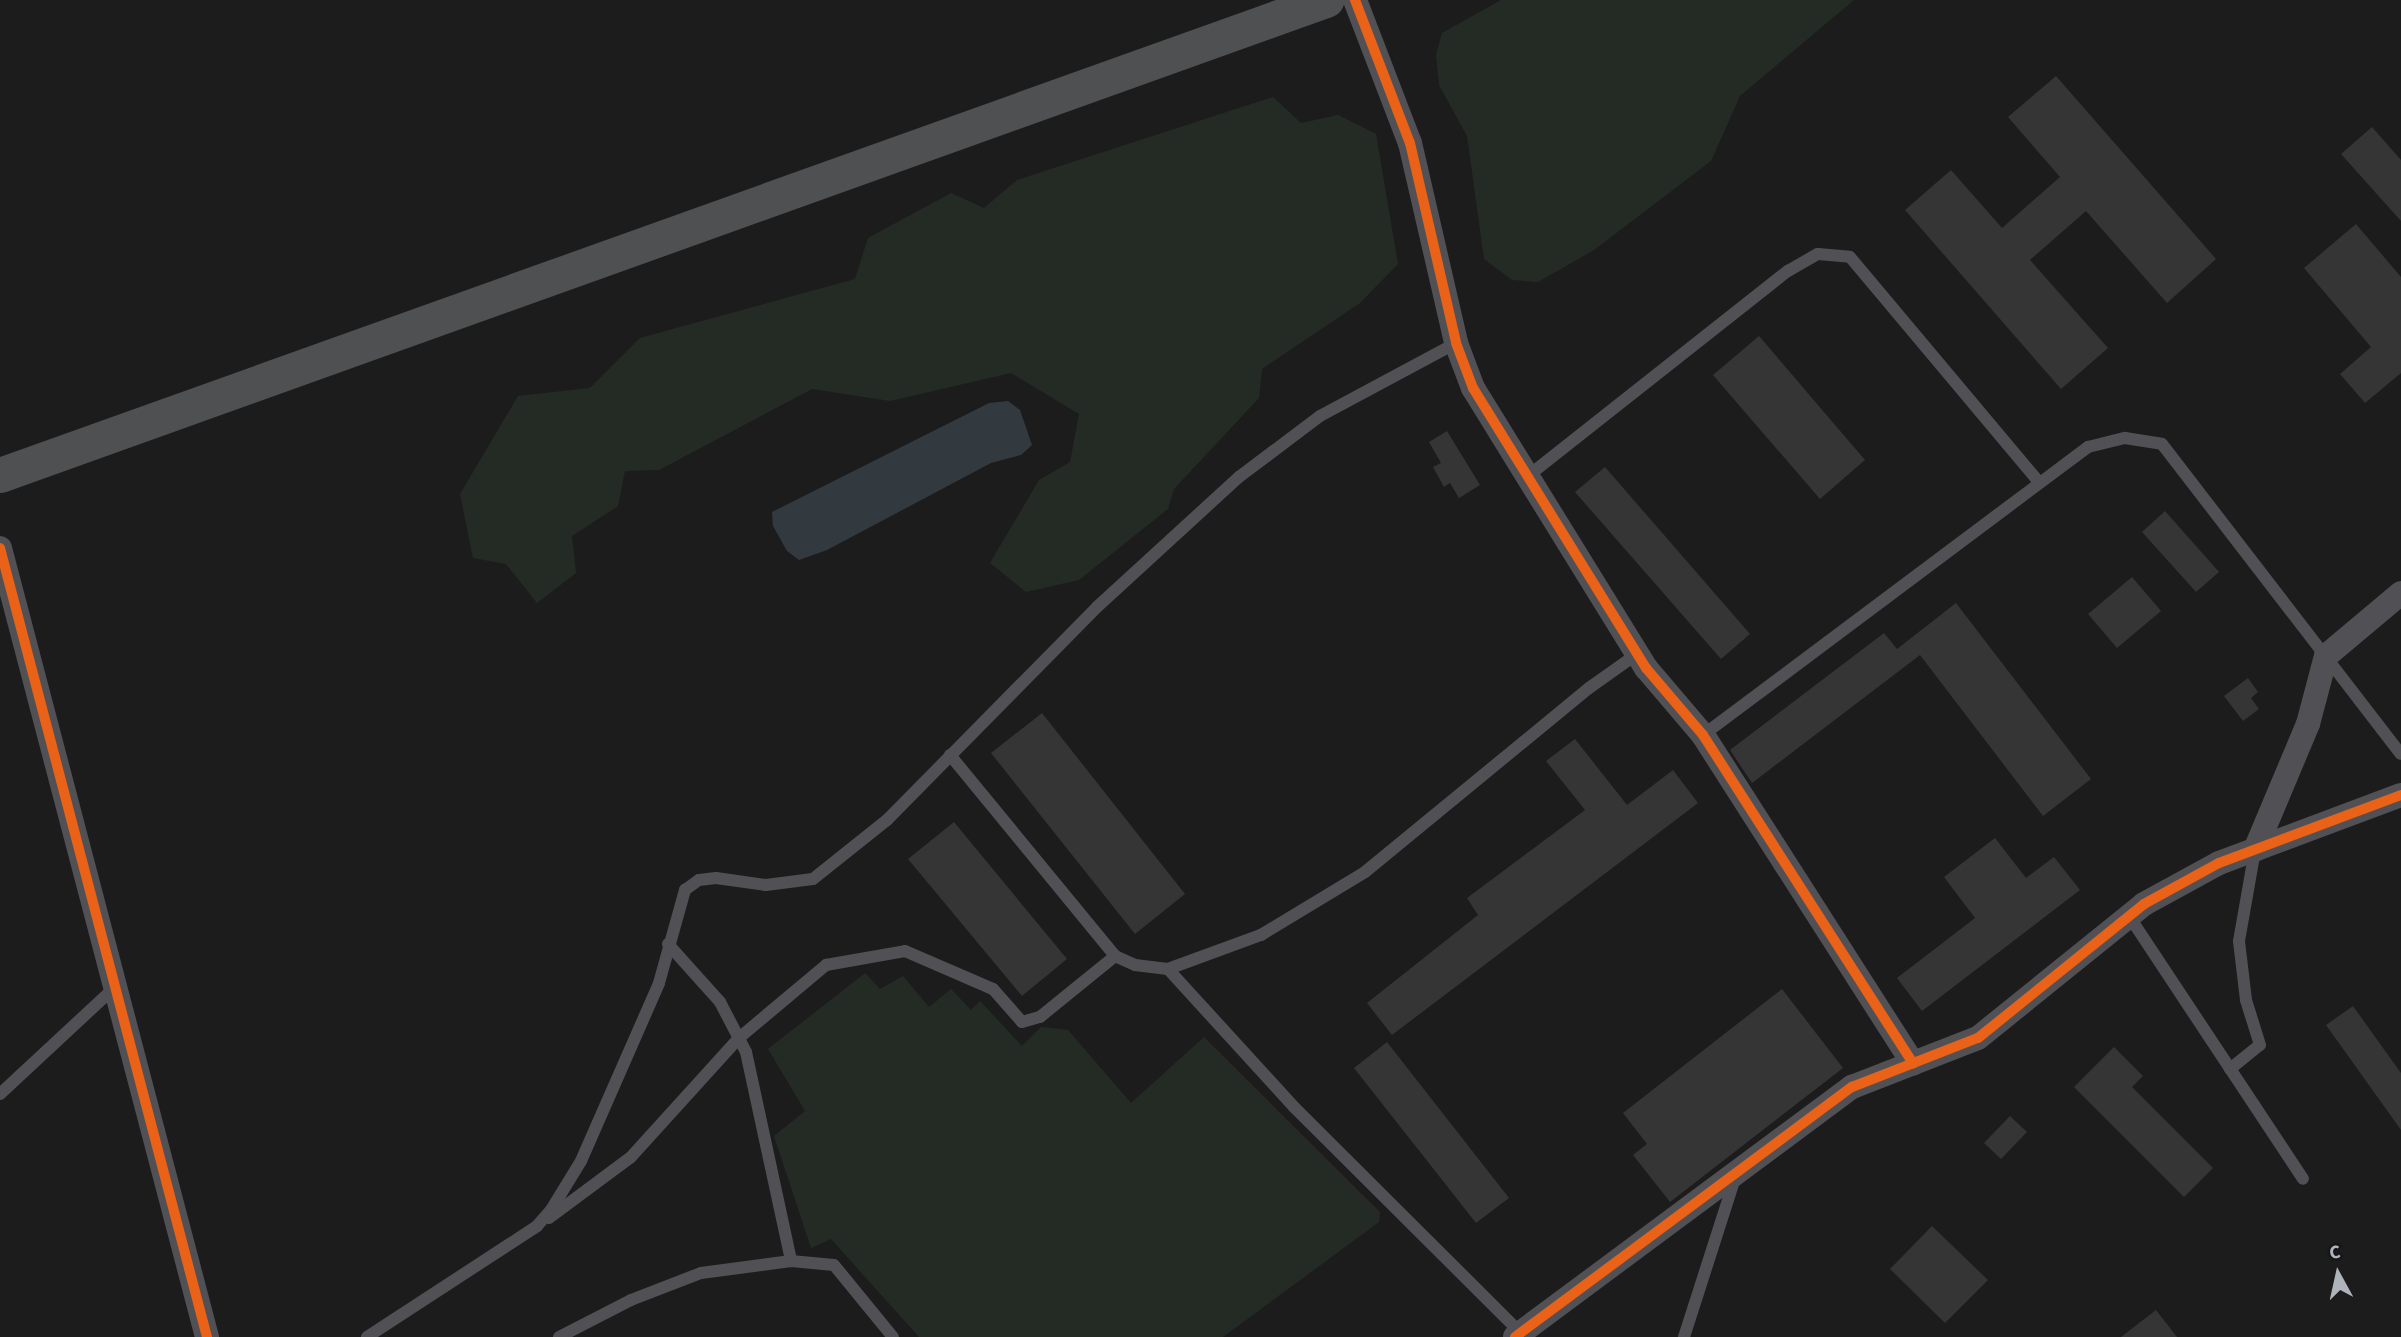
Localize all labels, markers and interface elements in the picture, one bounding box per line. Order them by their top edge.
north arrow [2303,1239,2373,1309]
text: С [2328,1239,2342,1267]

